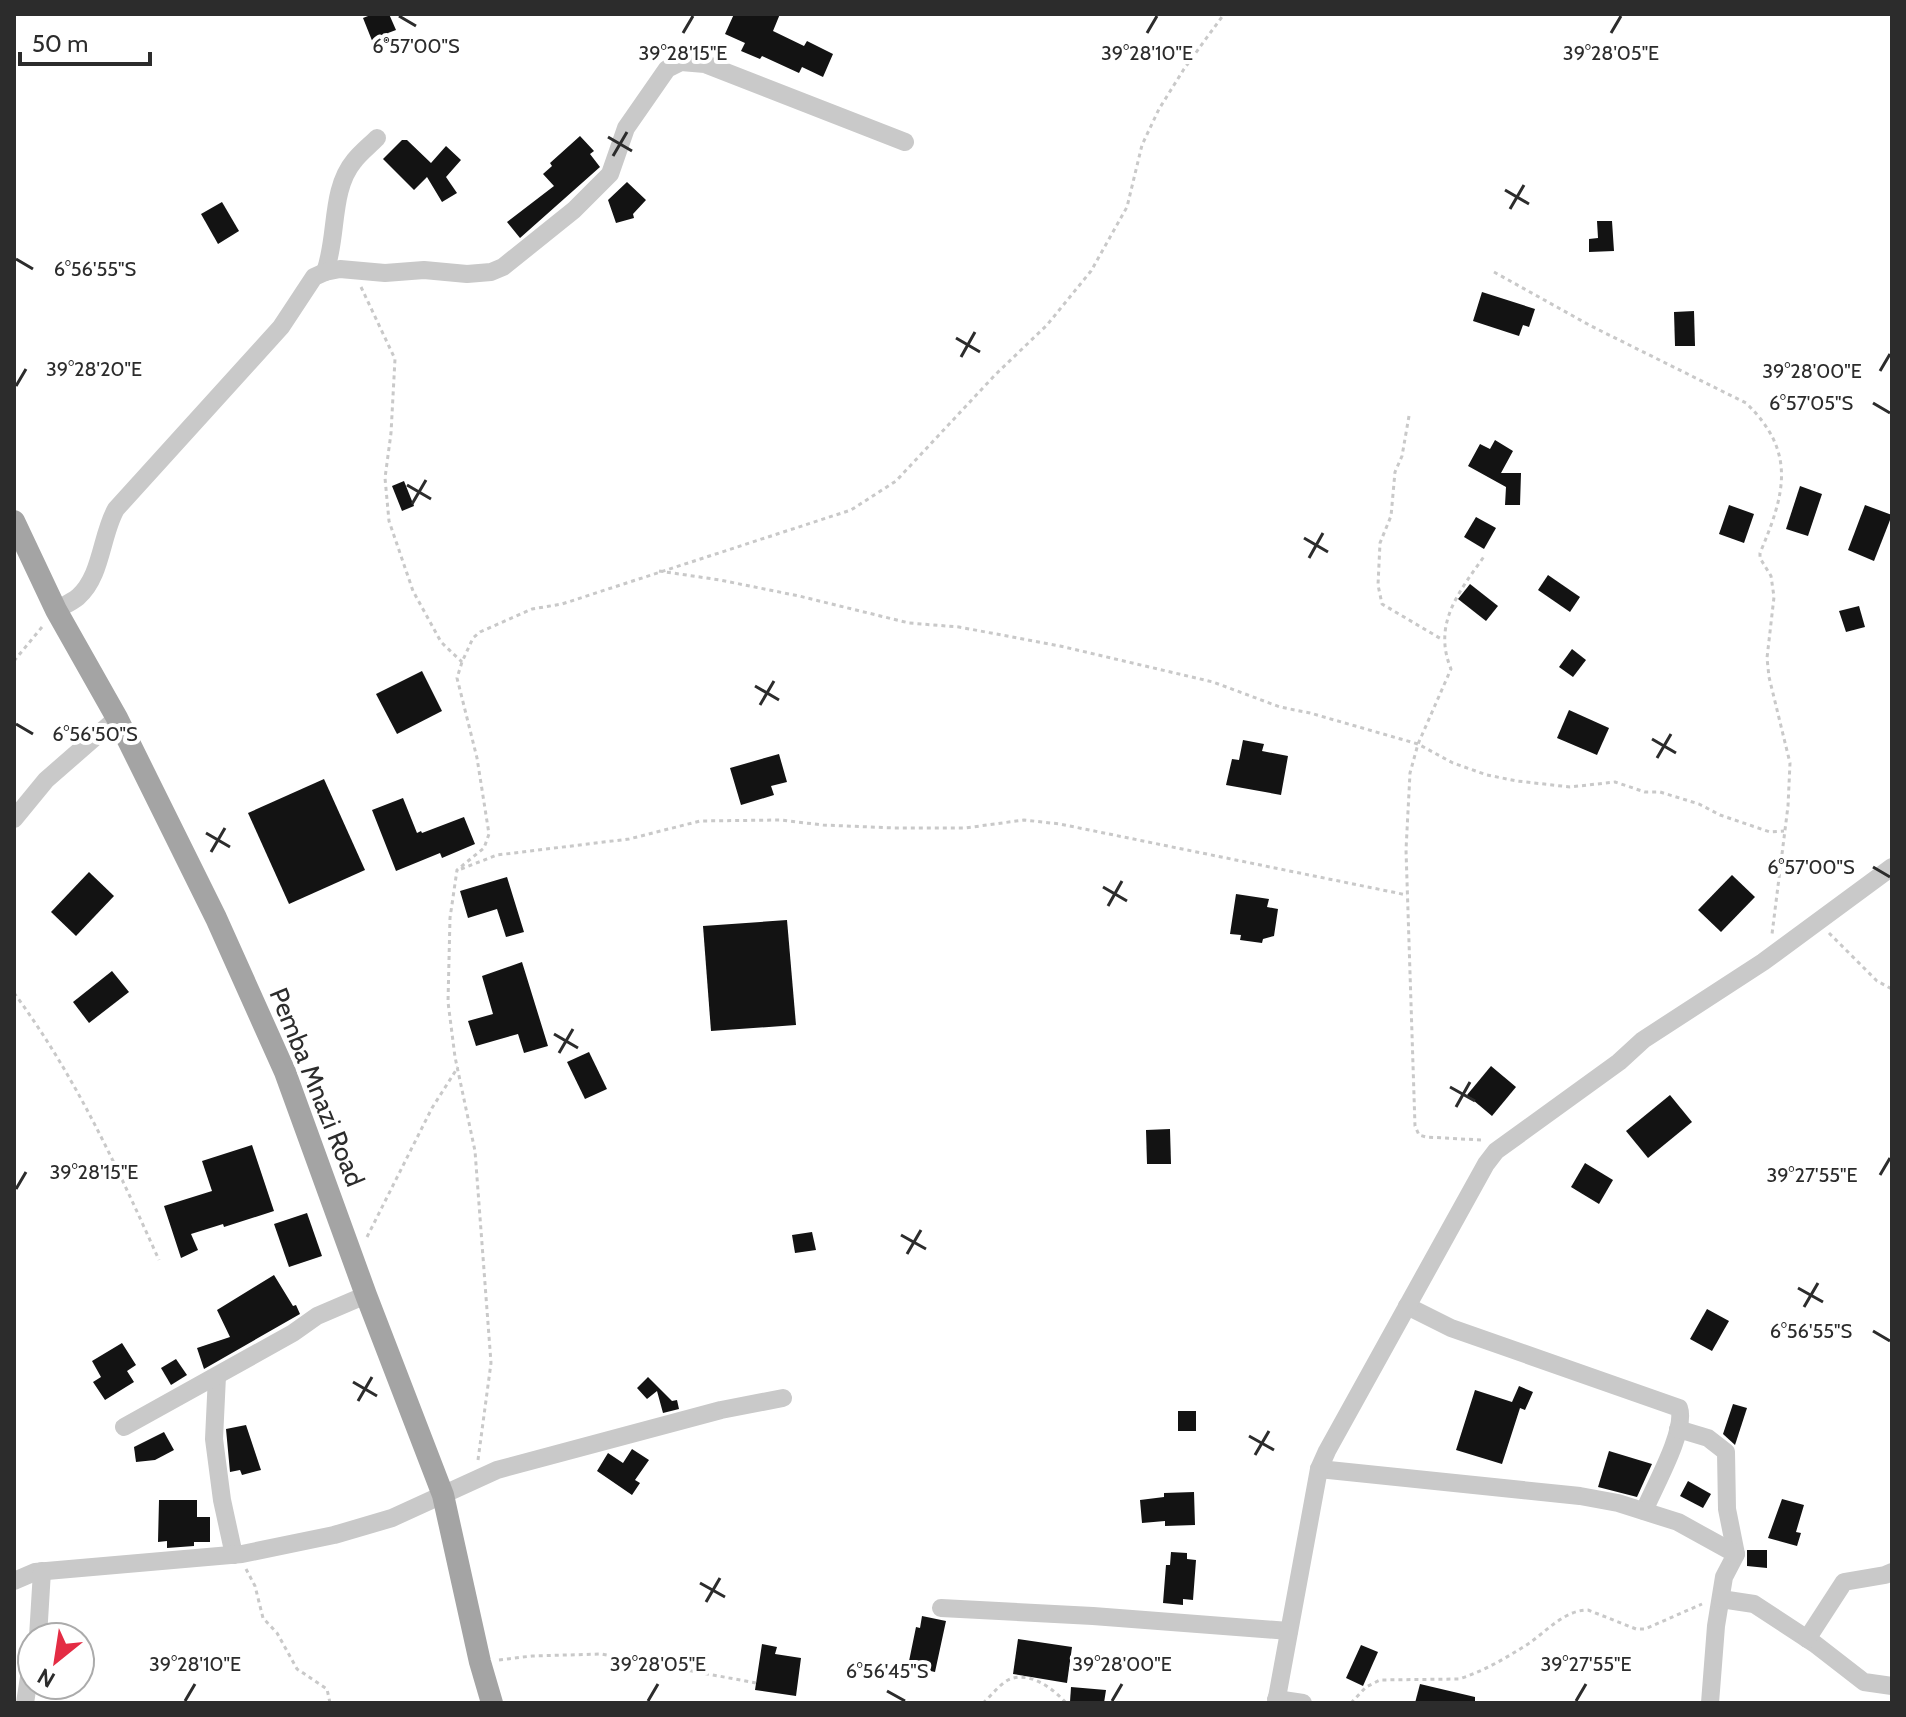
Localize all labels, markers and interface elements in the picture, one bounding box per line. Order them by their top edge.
scale bar [20,16,150,66]
text: 50 m [32,29,88,58]
text: 6°57'00"S [372,34,460,58]
text: 39°28'15"E [639,41,727,65]
text: 39°28'10"E [1101,41,1193,65]
text: 39°28'05"E [1563,41,1659,65]
text: 6°56'55"S [54,257,136,281]
text: 39°28'20"E [46,357,142,381]
text: 39°28'00"E [1762,359,1862,383]
text: 6°57'05"S [1769,391,1853,415]
text: 6°56'50"S [52,722,138,746]
text: 6°57'00"S [1767,855,1855,879]
street label: Pemba Mnazi Road [263,983,371,1191]
text: 39°28'15"E [50,1160,138,1184]
text: 39°27'55"E [1766,1163,1858,1187]
text: 6°56'55"S [1770,1319,1852,1343]
north arrow [16,1621,96,1701]
text: 39°28'10"E [149,1652,241,1676]
text: 39°28'05"E [610,1652,706,1676]
text: 39°28'00"E [1072,1652,1172,1676]
text: 39°27'55"E [1540,1652,1632,1676]
text: 6°56'45"S [846,1659,929,1683]
text: N [33,1662,60,1693]

